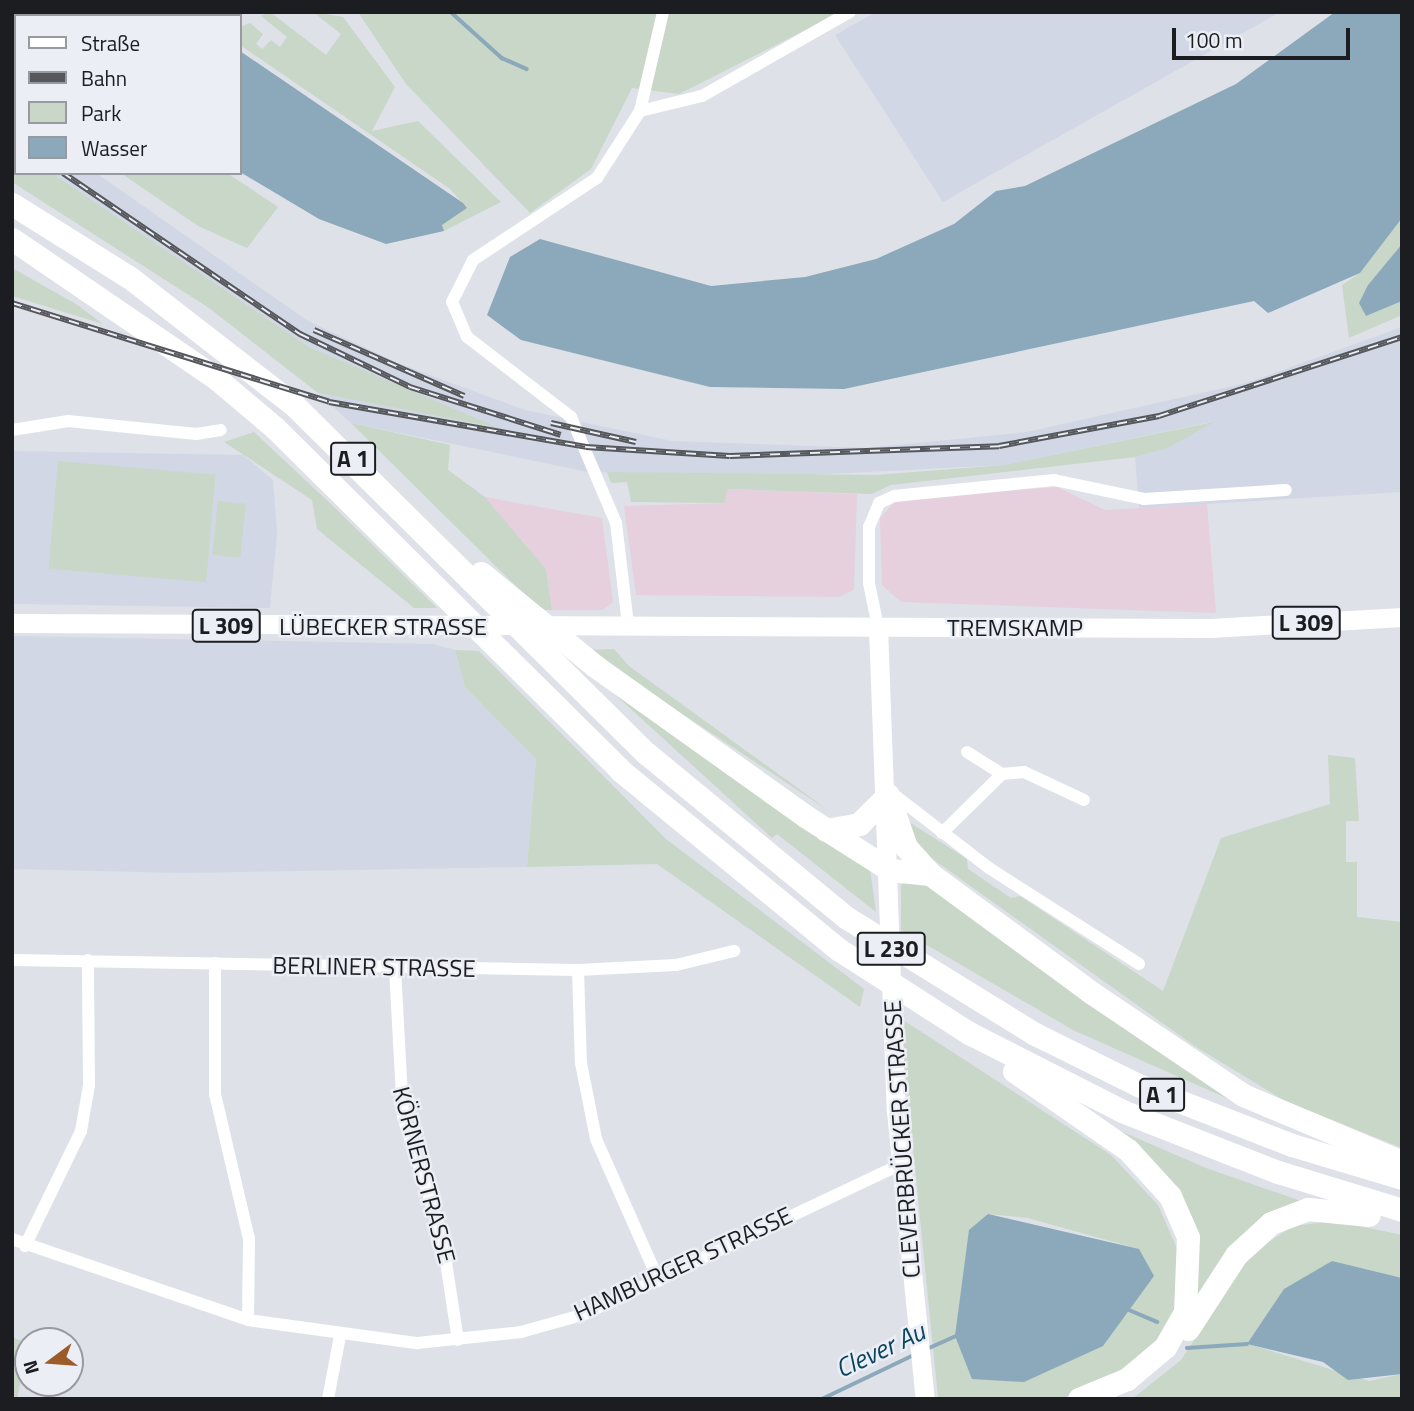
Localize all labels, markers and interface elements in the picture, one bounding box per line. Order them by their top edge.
legend [14,14,242,175]
scale bar [1176,14,1354,58]
text: 100 m [1185,24,1242,56]
text: Straße [81,27,140,59]
text: Bahn [81,62,127,94]
text: Park [81,97,121,129]
text: Wasser [81,132,147,164]
road number: A 1 [328,440,378,478]
road number: L 309 [1271,604,1341,642]
road number: L 309 [191,606,261,646]
street label: LÜBECKER STRASSE [279,613,487,641]
street label: TREMSKAMP [947,614,1083,642]
road number: L 230 [856,930,926,968]
street label: BERLINER STRASSE [272,951,476,983]
street label: CLEVERBRÜCKER STRASSE [878,999,926,1279]
road number: A 1 [1138,1076,1186,1114]
street label: KÖRNERSTRASSE [387,1083,461,1267]
street label: HAMBURGER STRASSE [569,1201,797,1327]
water label: Clever Au [830,1316,930,1384]
north arrow [14,1327,84,1397]
text: N [15,1357,46,1378]

